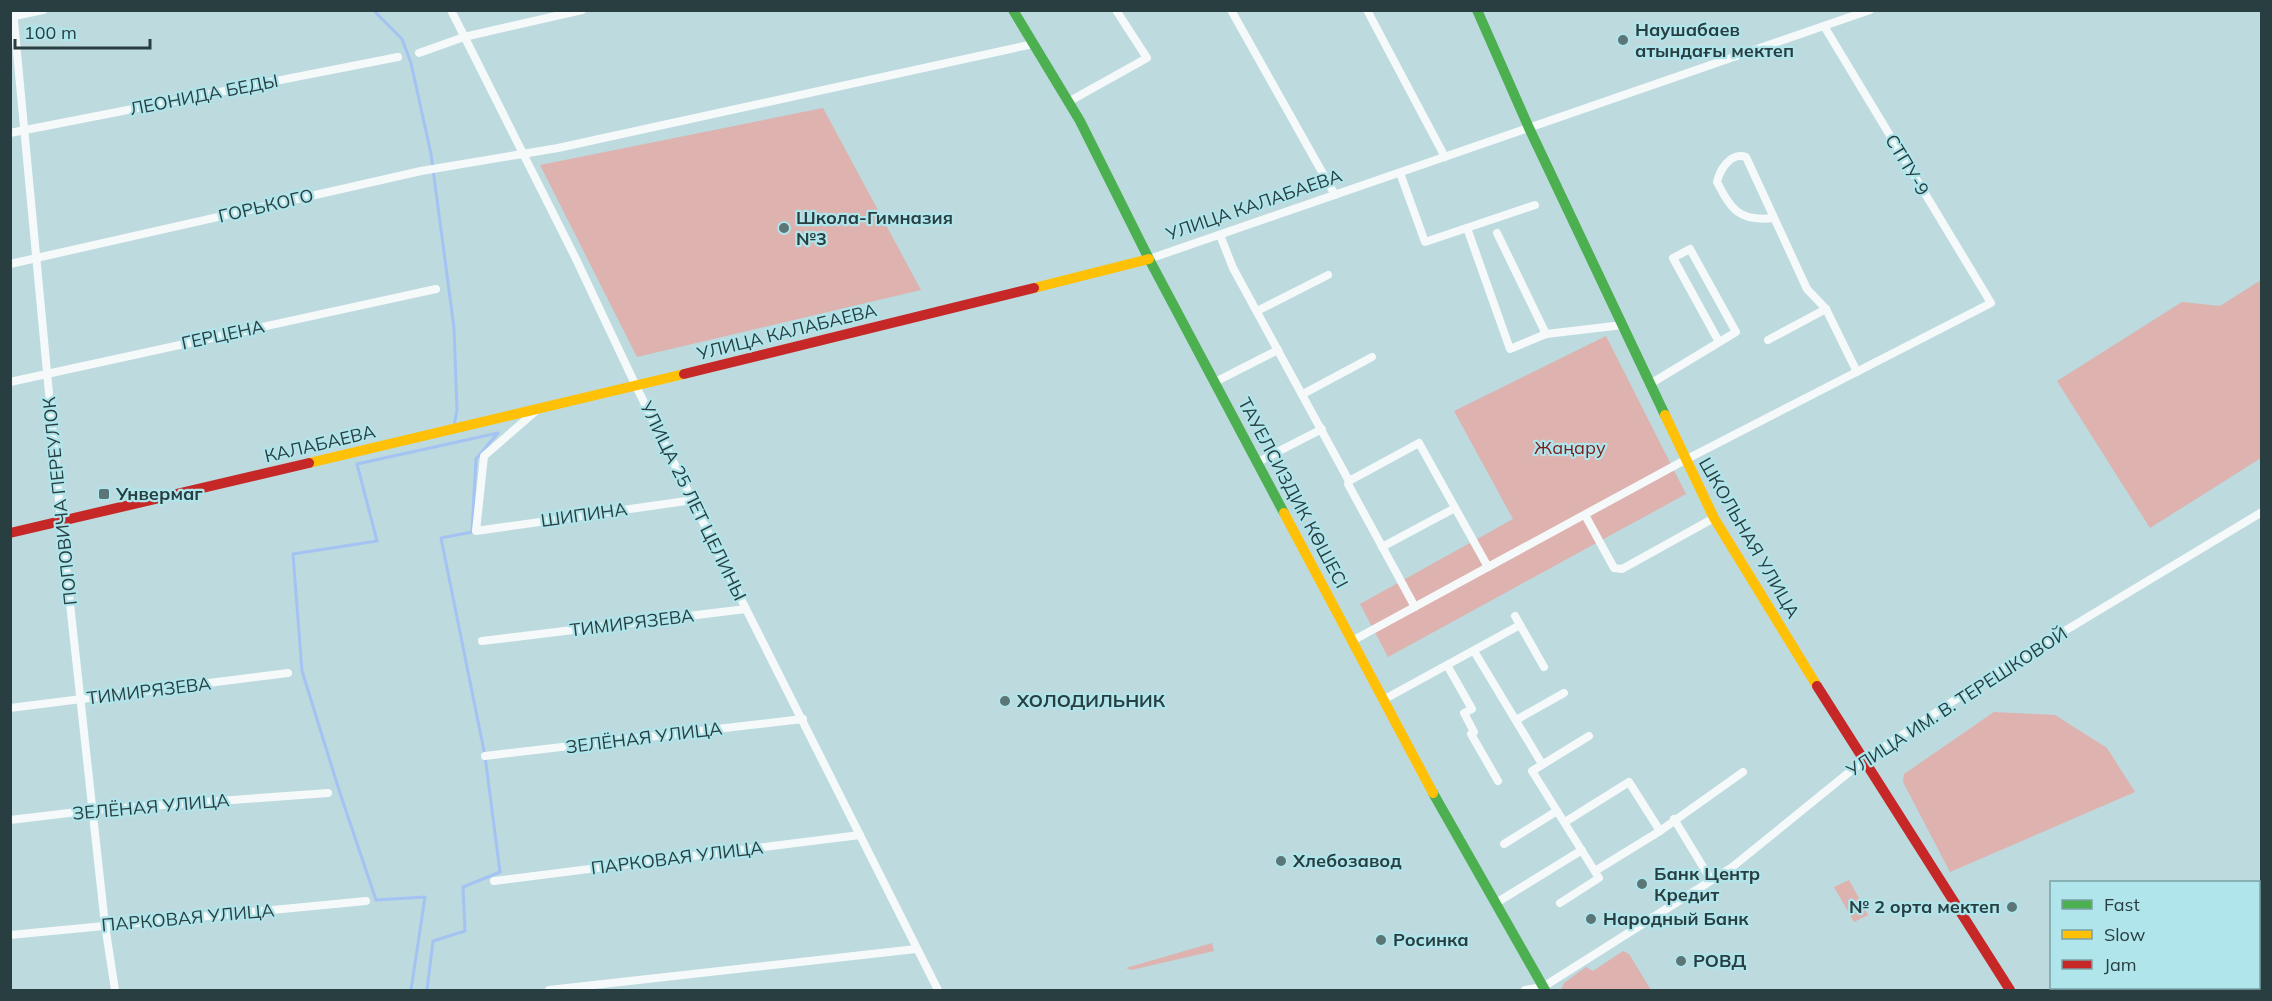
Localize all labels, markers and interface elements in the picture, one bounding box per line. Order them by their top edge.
scale bar [15,12,150,50]
place label: Наушабаев атындағы мектеп [1635,18,1794,62]
text: 100 m [24,21,77,44]
marker: Наушабаев атындағы мектеп [1616,33,1630,47]
street label: ЛЕОНИДА БЕДЫ [128,69,280,120]
street label: СТПУ-9 [1880,130,1935,199]
street label: УЛИЦА КАЛАБАЕВА [1162,164,1345,246]
street label: ГОРЬКОГО [216,183,316,228]
place label: Школа-Гимназия №3 [796,206,953,250]
marker: Школа-Гимназия №3 [777,221,791,235]
street label: УЛИЦА КАЛАБАЕВА [694,298,879,365]
street label: ГЕРЦЕНА [179,314,267,355]
street label: ТАУЕЛСИЗДИК КӨШЕСІ [1233,394,1353,592]
street label: ПОПОВИЧА ПЕРЕУЛОК [37,396,82,606]
street label: УЛИЦА 25 ЛЕТ ЦЕЛИНЫ [635,396,752,604]
street label: КАЛАБАЕВА [262,420,378,467]
park label: Жаңару [1534,436,1606,459]
street label: ШКОЛЬНАЯ УЛИЦА [1694,453,1805,622]
place label: Унвермаг [115,482,203,505]
marker: Унвермаг [97,487,111,501]
street label: ШИПИНА [539,497,629,532]
street label: ТИМИРЯЗЕВА [569,603,695,642]
street label: УЛИЦА ИМ. В. ТЕРЕШКОВОЙ [1841,622,2071,782]
street label: ТИМИРЯЗЕВА [86,671,212,710]
place label: ХОЛОДИЛЬНИК [1016,689,1166,712]
marker: ХОЛОДИЛЬНИК [998,694,1012,708]
street label: ЗЕЛЁНАЯ УЛИЦА [564,716,724,759]
street label: ЗЕЛЁНАЯ УЛИЦА [71,788,230,825]
street label: ПАРКОВАЯ УЛИЦА [589,836,764,879]
place label: Хлебозавод [1292,849,1402,872]
marker: Хлебозавод [1274,854,1288,868]
place label: Банк Центр Кредит [1654,862,1760,906]
marker: Банк Центр Кредит [1635,877,1649,891]
legend [2050,881,2260,989]
text: Fast [2104,893,2140,916]
place label: № 2 орта мектеп [1849,895,2000,918]
street label: ПАРКОВАЯ УЛИЦА [101,898,275,937]
marker: № 2 орта мектеп [2005,900,2019,914]
place label: Народный Банк [1603,907,1749,930]
marker: Народный Банк [1584,912,1598,926]
text: Slow [2104,923,2146,946]
place label: Росинка [1393,928,1469,951]
marker: Росинка [1374,933,1388,947]
place label: РОВД [1693,949,1746,972]
text: Jam [2104,953,2137,976]
marker: РОВД [1674,954,1688,968]

